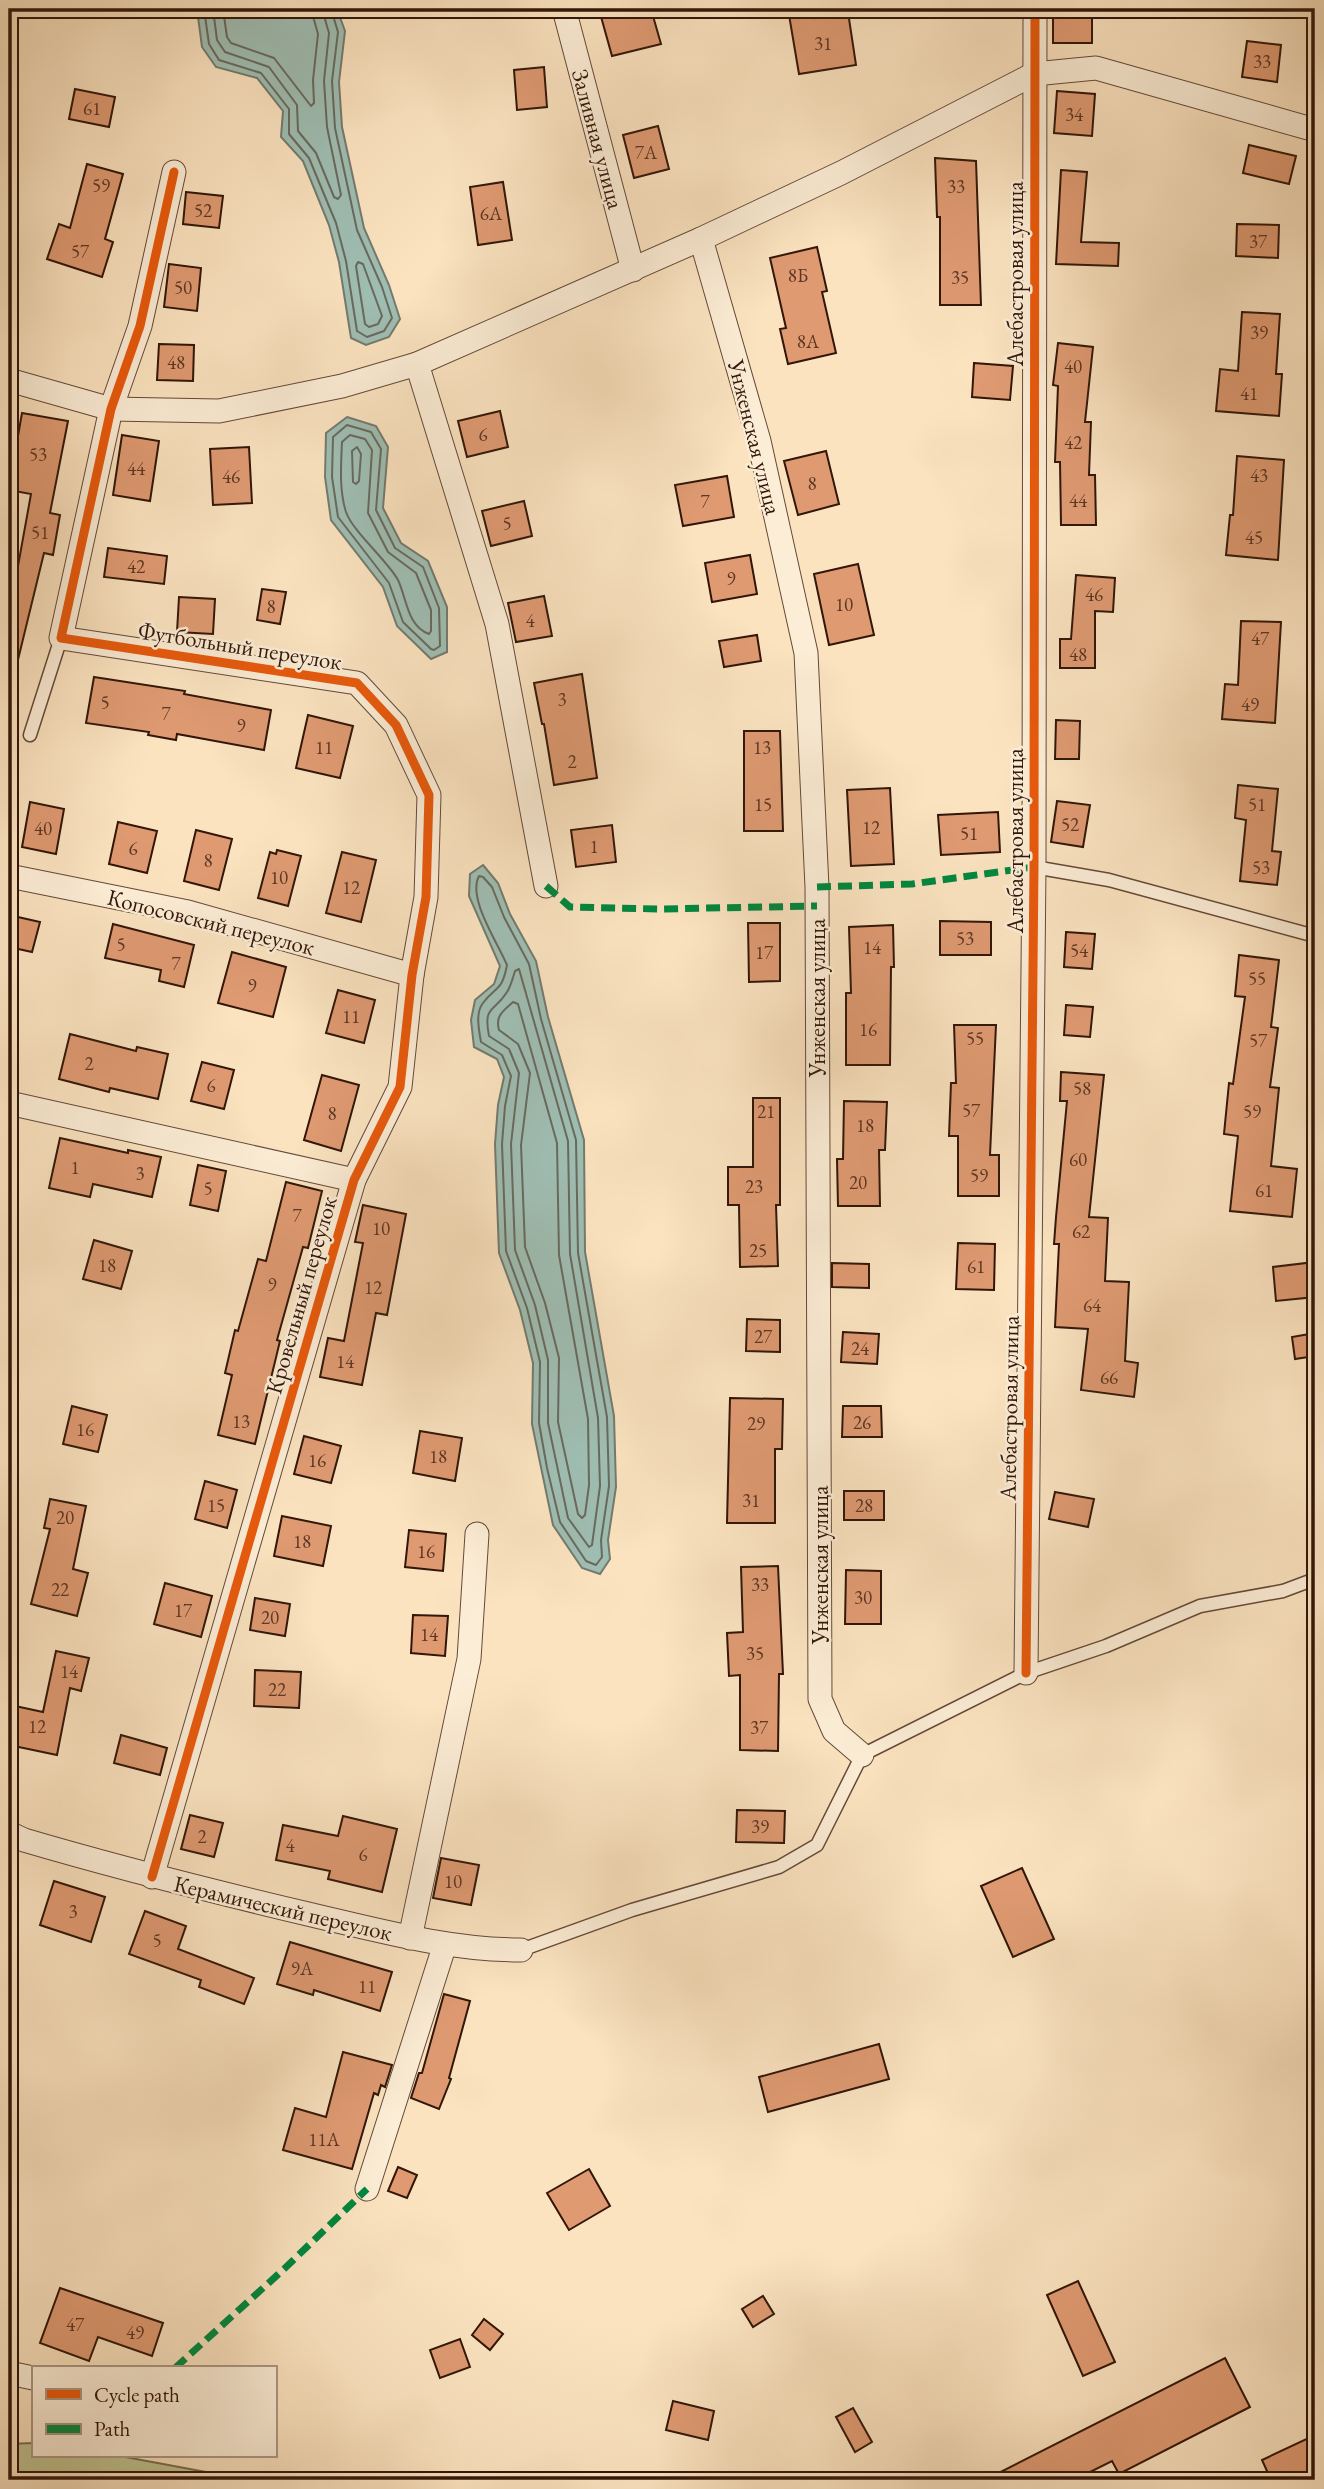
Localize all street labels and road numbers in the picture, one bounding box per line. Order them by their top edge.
street label: Заливная улица [565,66,631,213]
street label: Алебастровая улица [1000,181,1030,368]
street label: Унженская улица [721,355,789,518]
street label: Футбольный переулок [136,615,344,677]
street label: Алебастровая улица [1000,748,1030,935]
street label: Копосовский переулок [104,882,318,962]
street label: Унженская улица [802,918,832,1078]
street label: Кровельный переулок [258,1193,344,1397]
street label: Алебастровая улица [992,1314,1026,1502]
street label: Унженская улица [805,1485,835,1645]
street label: Керамический переулок [171,1868,395,1948]

